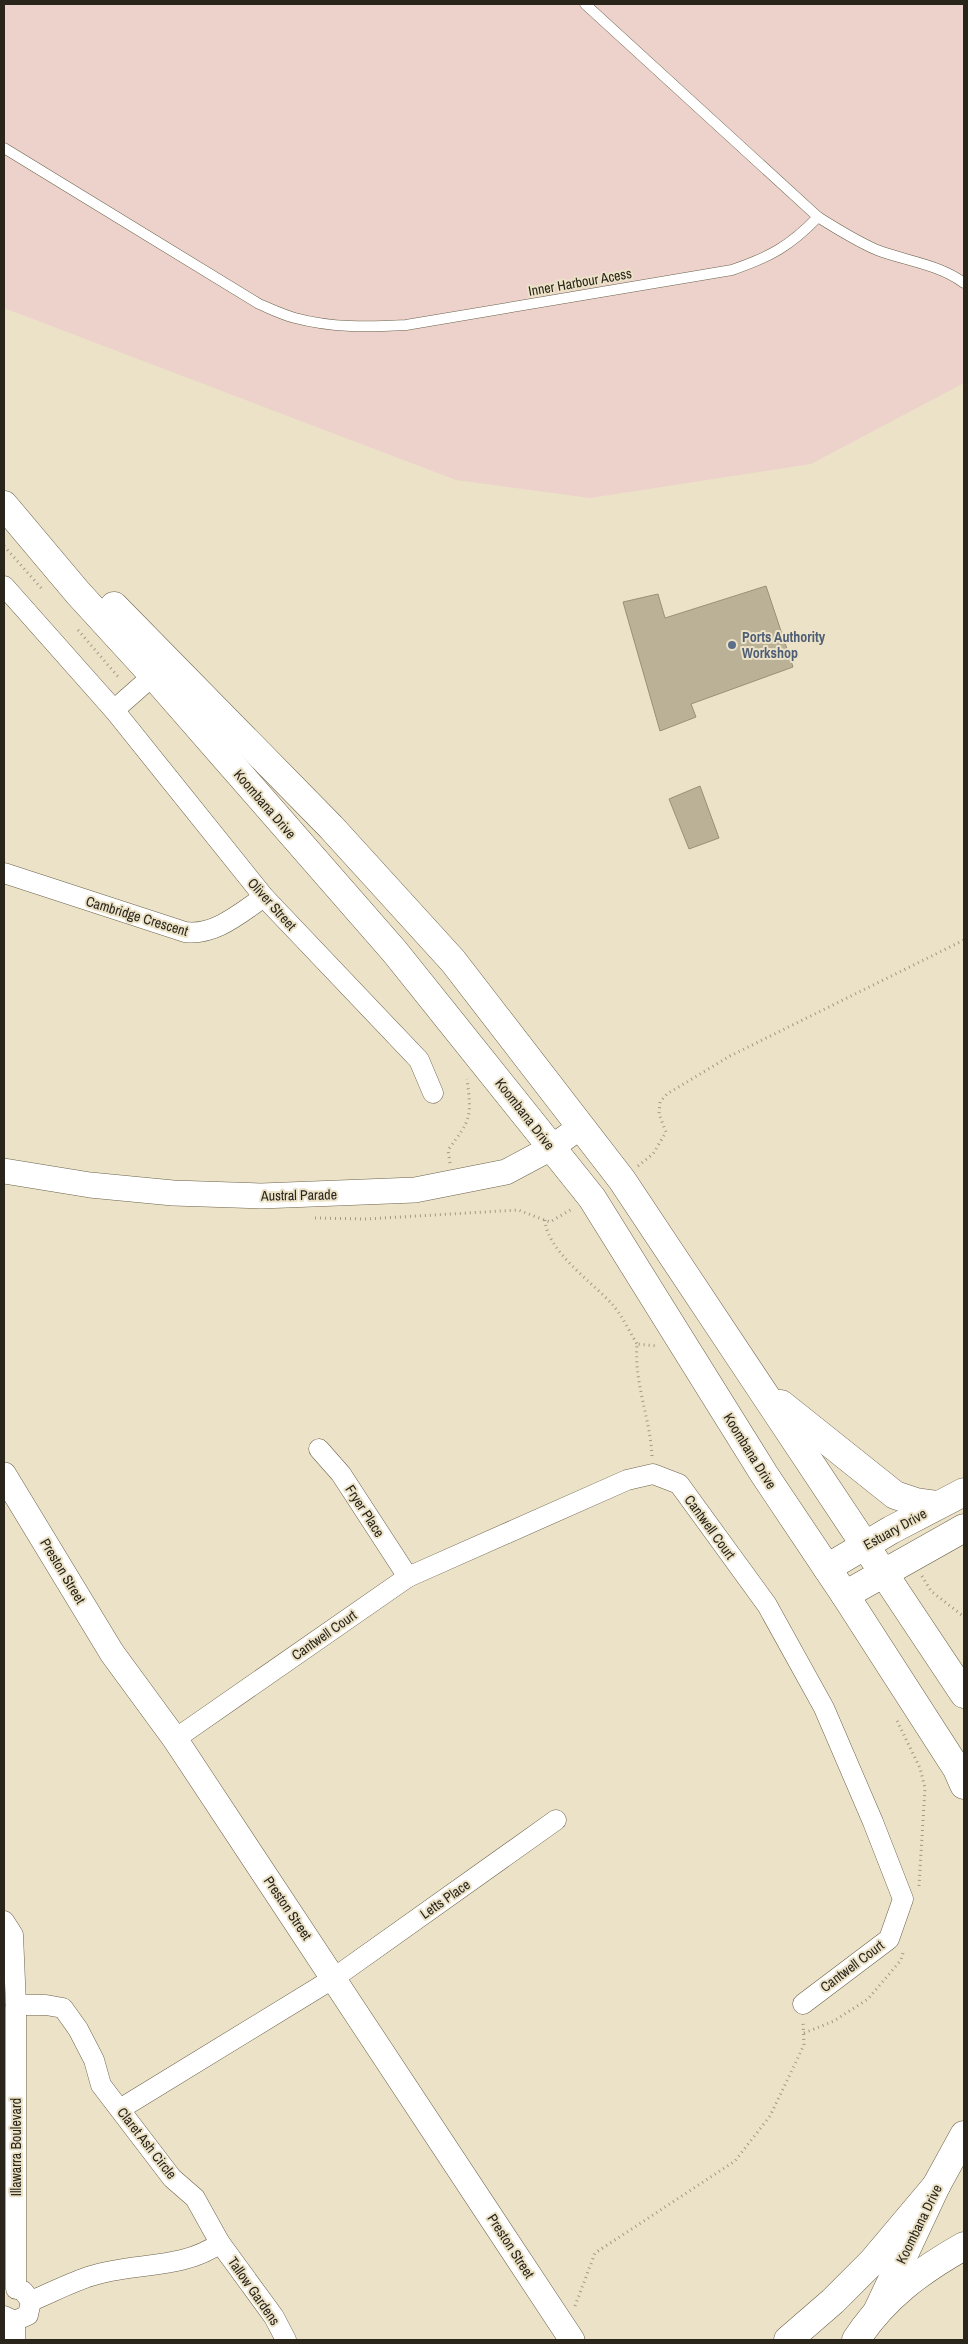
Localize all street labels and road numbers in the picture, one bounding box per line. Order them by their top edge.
street label: Inner Harbour Acess [527,264,633,300]
street label: Koombana Drive [230,766,300,842]
street label: Oliver Street [244,874,300,934]
street label: Cambridge Crescent [84,892,190,940]
street label: Koombana Drive [491,1075,559,1153]
street label: Austral Parade [260,1185,337,1205]
street label: Koombana Drive [720,1410,780,1492]
street label: Fryer Place [341,1481,389,1541]
street label: Cantwell Court [681,1491,739,1563]
street label: Estuary Drive [860,1504,930,1554]
street label: Preston Street [36,1535,90,1607]
street label: Cantwell Court [288,1606,360,1664]
street label: Preston Street [260,1873,316,1943]
street label: Letts Place [417,1875,473,1923]
street label: Cantwell Court [817,1936,887,1996]
street label: Illawarra Boulevard [7,2098,25,2196]
street label: Claret Ash Circle [113,2104,181,2182]
street label: Koombana Drive [892,2181,946,2267]
street label: Preston Street [483,2210,539,2282]
street label: Tallow Gardens [224,2253,284,2329]

